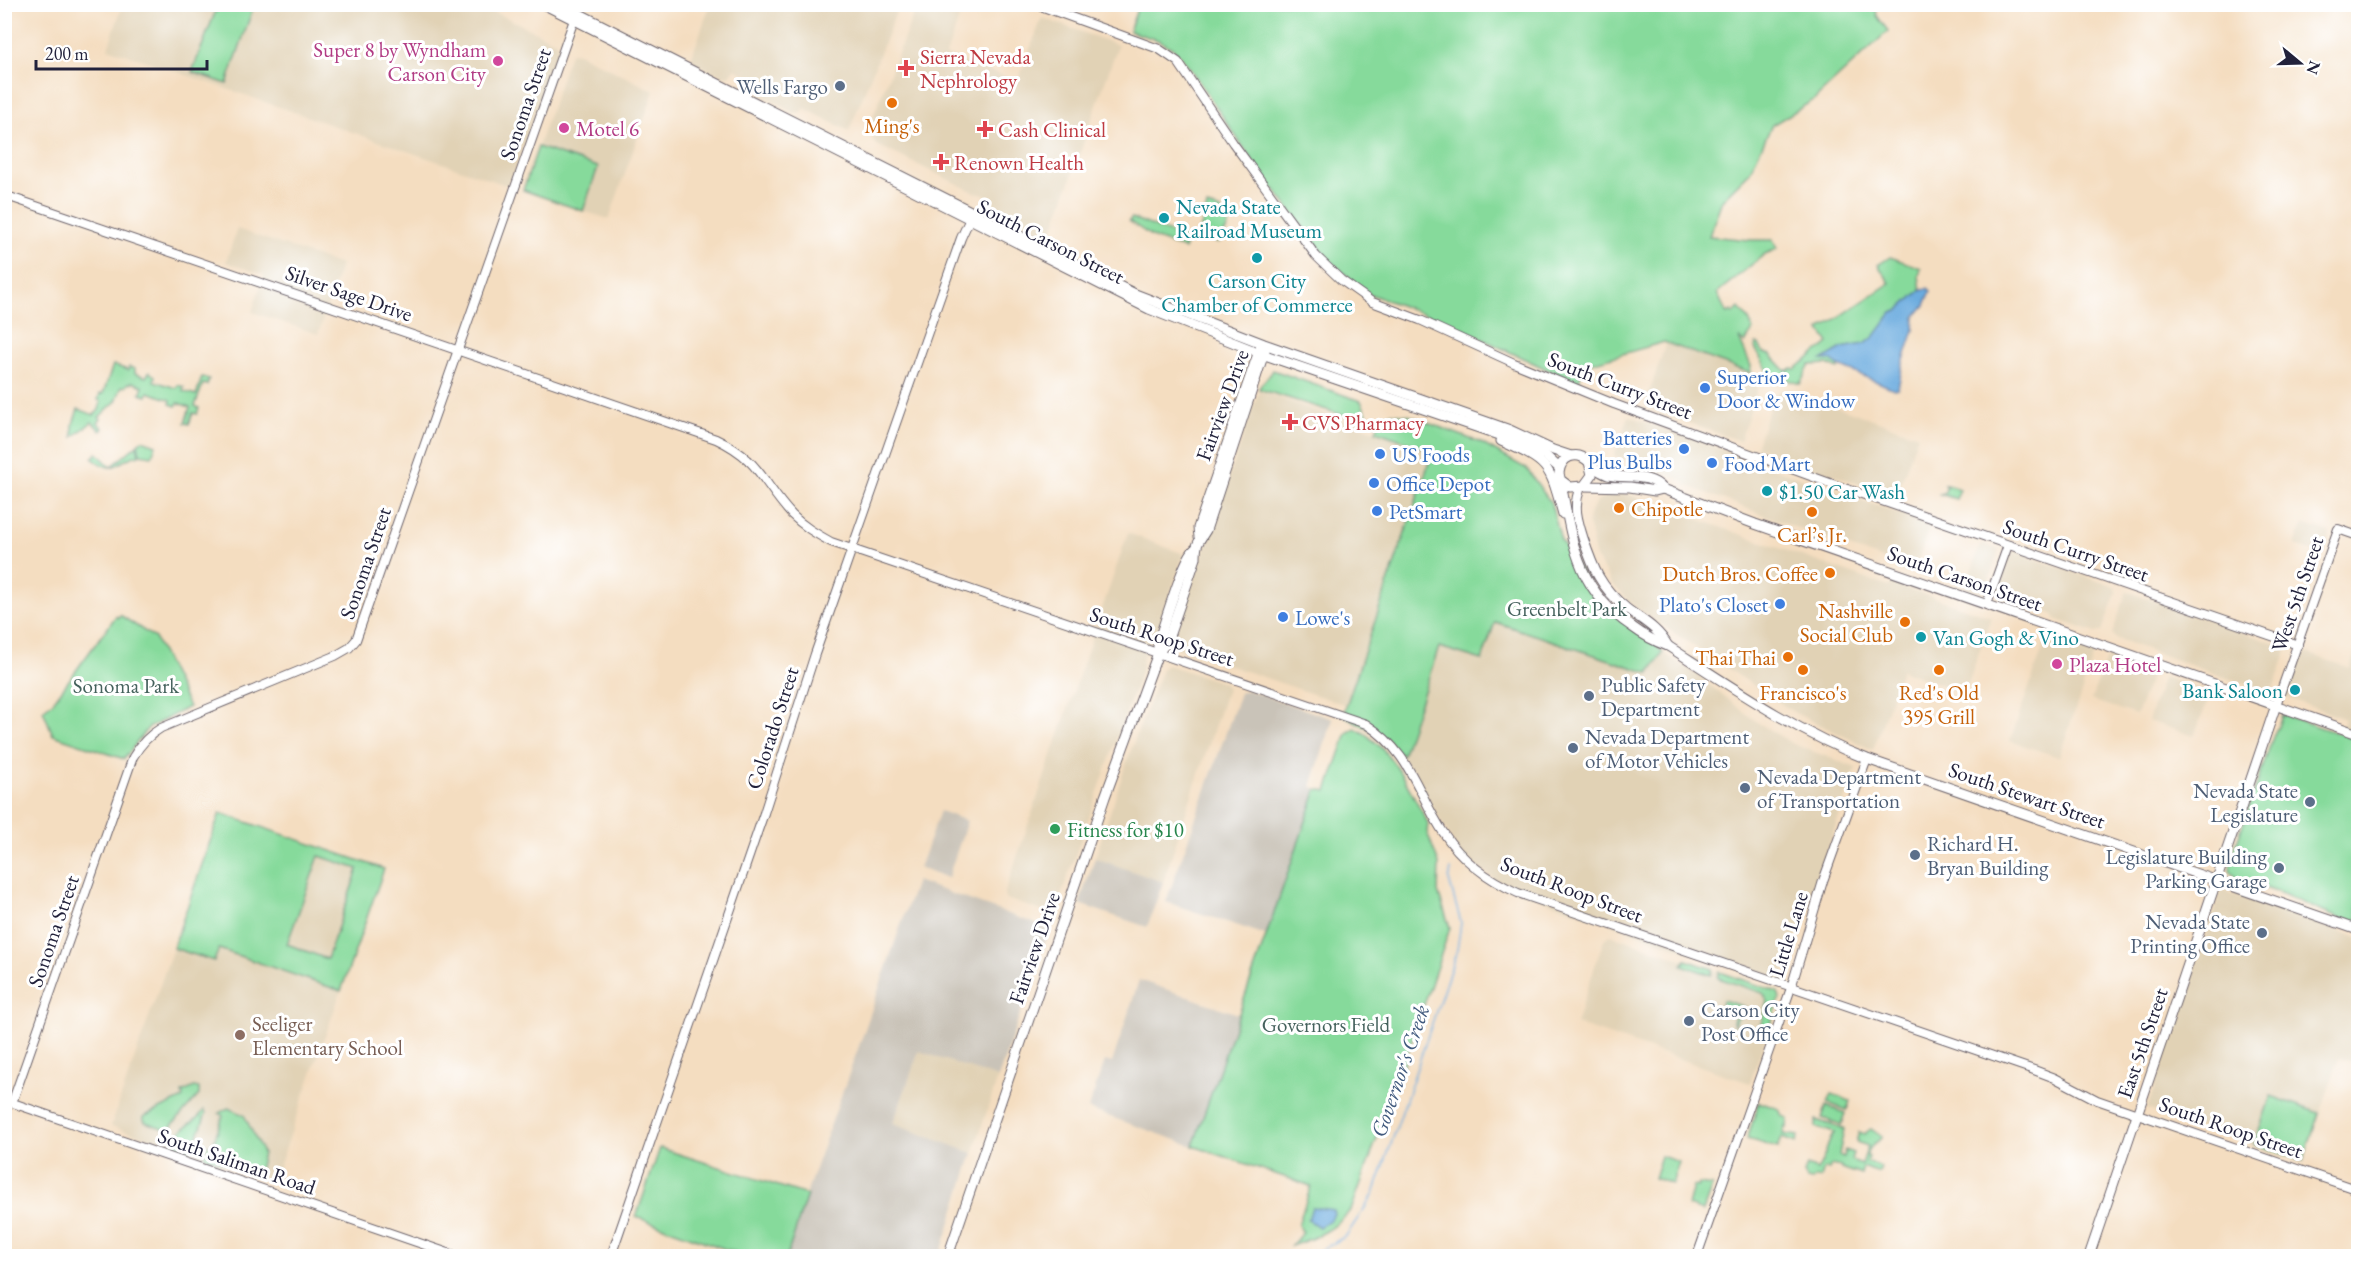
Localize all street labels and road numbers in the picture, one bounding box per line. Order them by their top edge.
street label: Sonoma Street [493,44,557,164]
street label: South Carson Street [973,192,1130,290]
street label: Silver Sage Drive [282,259,416,327]
street label: South Curry Street [1544,345,1696,425]
street label: Fairview Drive [1189,346,1255,464]
street label: Sonoma Street [333,503,397,623]
street label: South Curry Street [2000,512,2153,588]
street label: West 5th Street [2265,532,2330,655]
street label: South Carson Street [1884,539,2046,617]
street label: South Roop Street [1087,600,1238,672]
street label: Colorado Street [740,663,805,793]
street label: South Stewart Street [1945,756,2109,835]
street label: South Roop Street [1497,850,1647,929]
street label: Sonoma Street [21,871,85,991]
street label: Fairview Drive [1002,888,1066,1008]
street label: Little Lane [1762,888,1814,980]
street label: East 5th Street [2110,984,2174,1102]
street label: South Roop Street [2156,1090,2307,1164]
street label: South Saliman Road [155,1121,320,1201]

